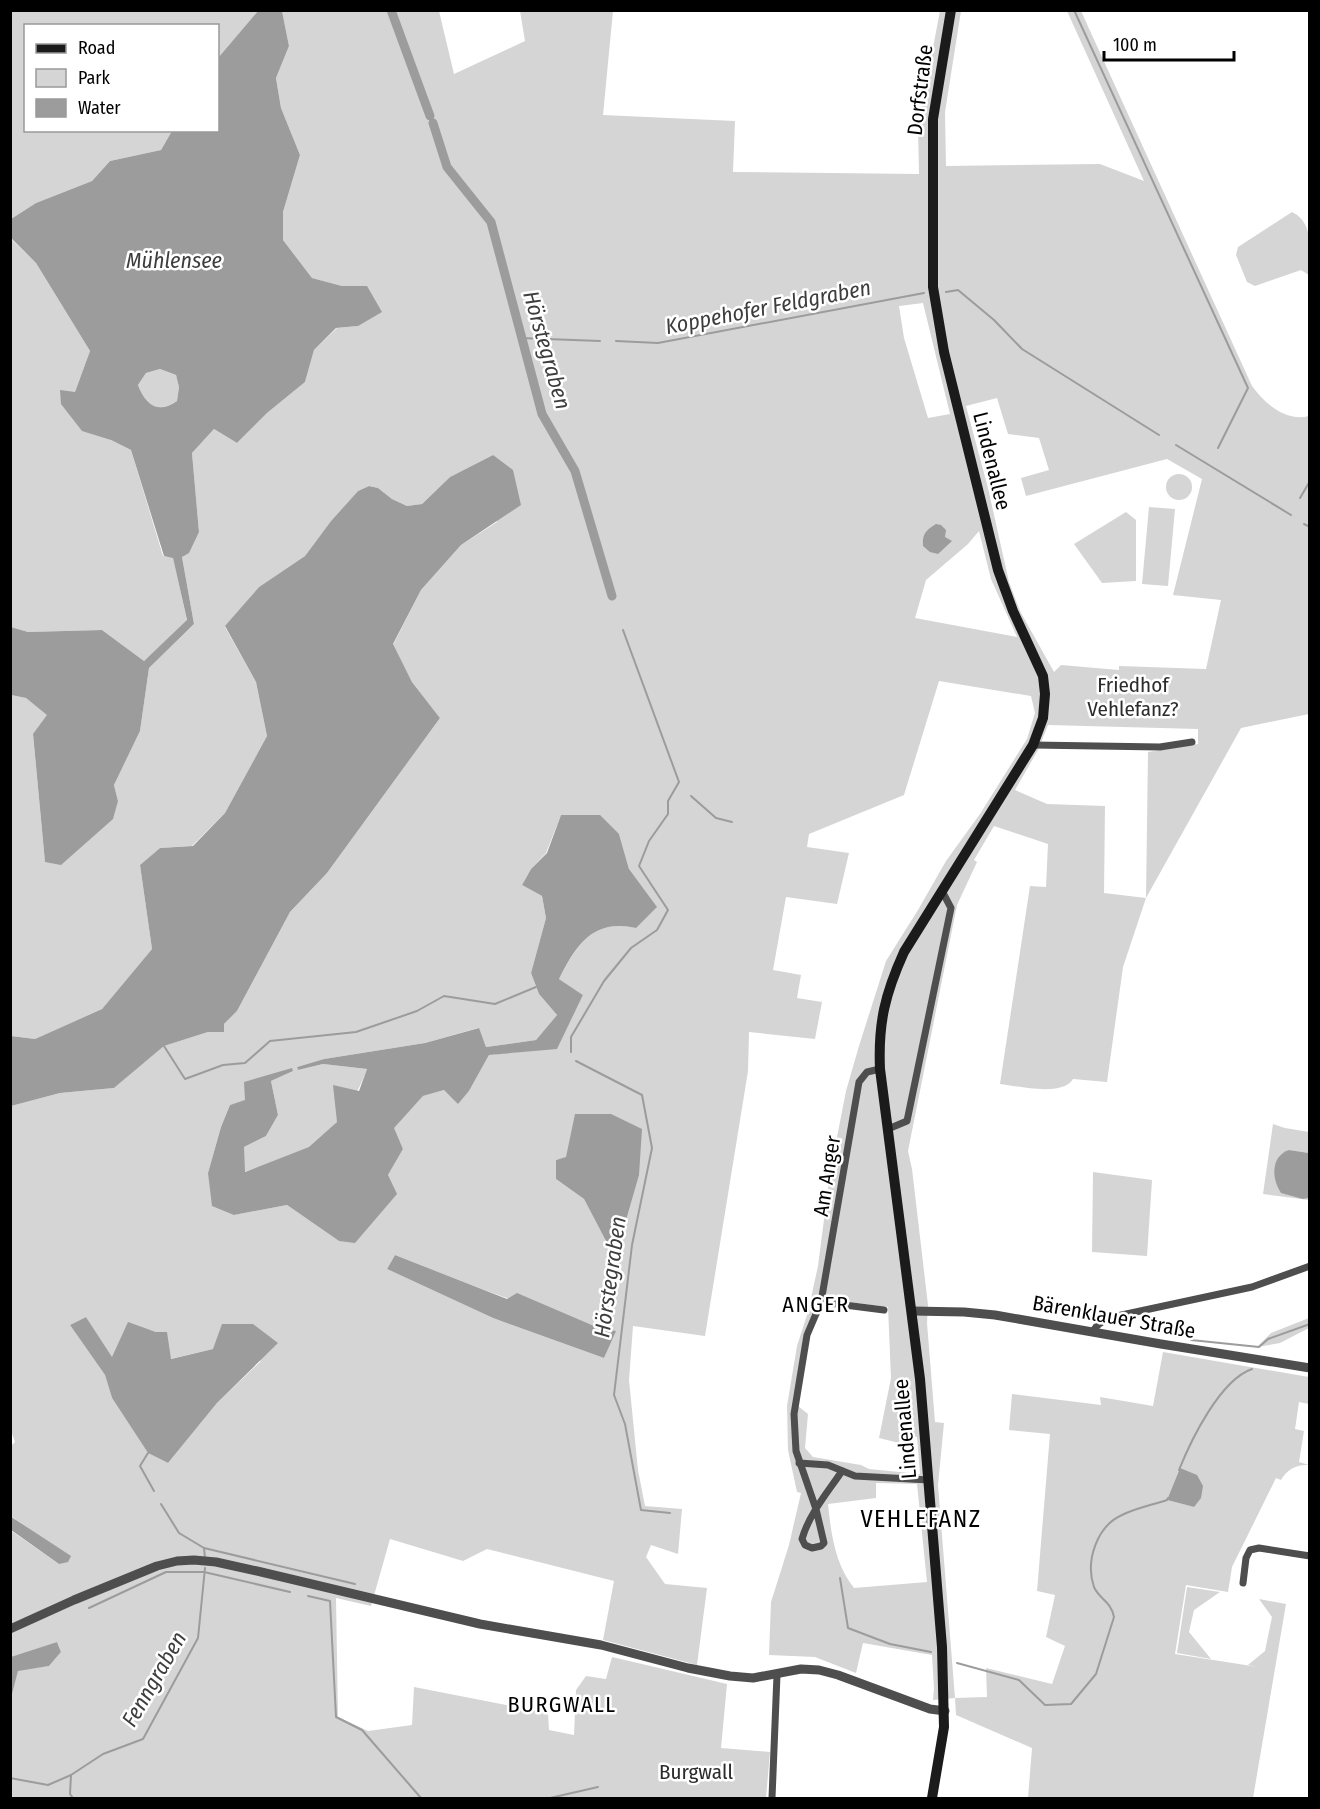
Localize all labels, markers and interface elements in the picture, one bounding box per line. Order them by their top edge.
legend [24,24,219,132]
scale bar [1104,24,1234,62]
text: 100 m [1113,34,1157,56]
text: Road [78,37,115,59]
street label: Dorfstraße [902,43,938,137]
text: Park [78,67,111,89]
text: Water [78,97,121,119]
water label: Mühlensee [126,247,222,274]
water label: Koppehofer Feldgraben [663,274,873,340]
water label: Hörstegraben [517,288,577,412]
street label: Lindenallee [967,409,1017,513]
park label: Friedhof Vehlefanz? [1087,672,1179,722]
street label: Am Anger [808,1133,846,1218]
water label: Hörstegraben [588,1215,632,1339]
street label: Bärenklauer Straße [1031,1290,1197,1344]
district label: ANGER [782,1291,850,1318]
street label: Lindenallee [888,1378,922,1480]
district label: VEHLEFANZ [860,1505,982,1533]
water label: Fenngraben [116,1627,192,1731]
district label: BURGWALL [508,1691,616,1718]
park label: Burgwall [659,1759,733,1785]

